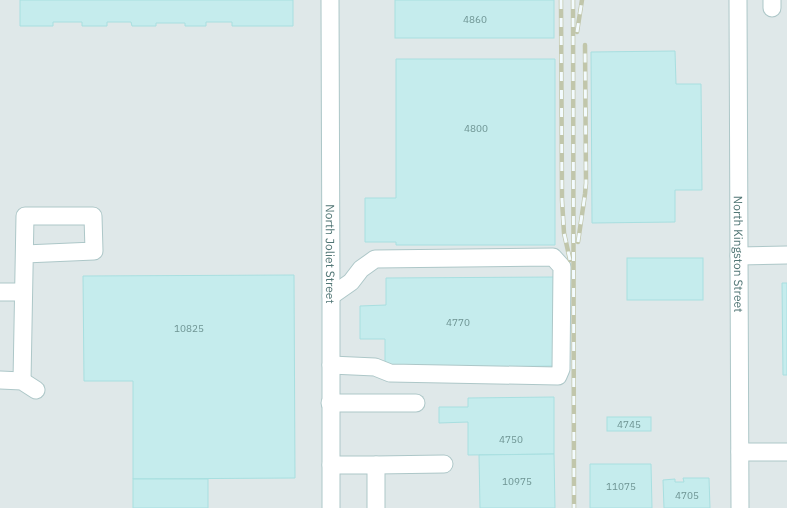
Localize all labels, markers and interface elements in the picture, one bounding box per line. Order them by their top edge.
house number: 4860 [463,13,487,26]
house number: 4800 [464,122,488,135]
street label: North Kingston Street [731,196,747,312]
street label: North Joliet Street [323,204,339,304]
house number: 4770 [446,316,470,329]
house number: 10825 [174,322,204,335]
house number: 4745 [617,418,641,431]
house number: 4750 [499,433,523,446]
house number: 10975 [502,475,532,488]
house number: 11075 [606,480,636,493]
house number: 4705 [675,489,699,502]

